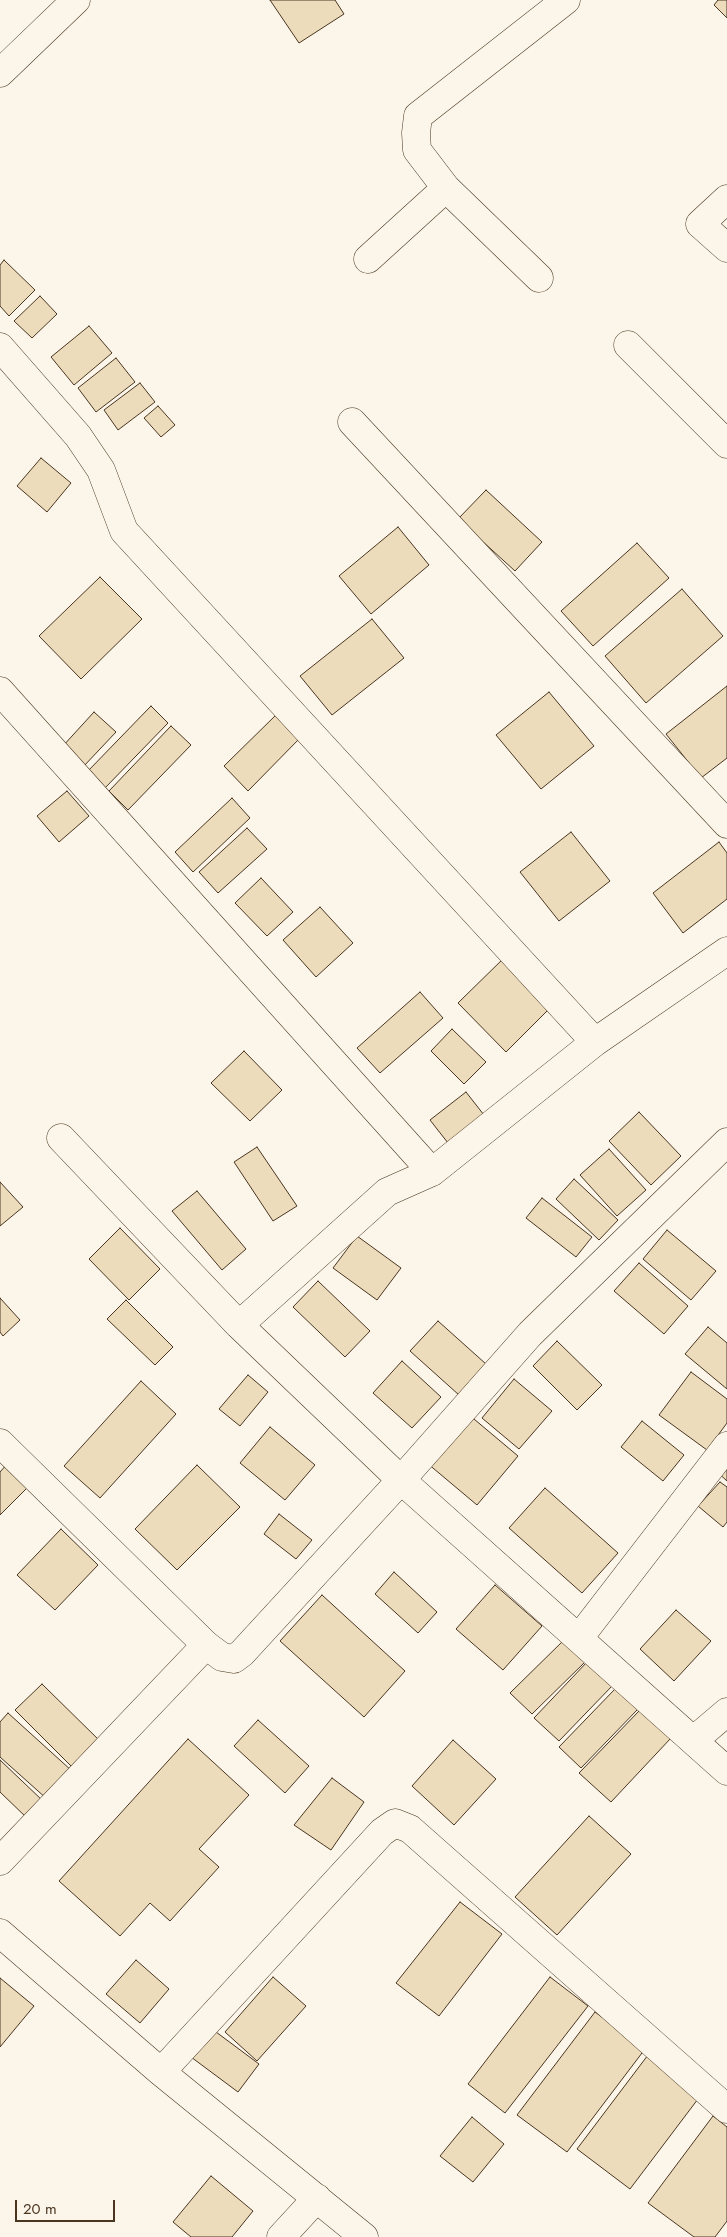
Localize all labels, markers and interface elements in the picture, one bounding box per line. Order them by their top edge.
scale bar [18,2190,118,2222]
text: 20 m [23,2198,57,2220]

